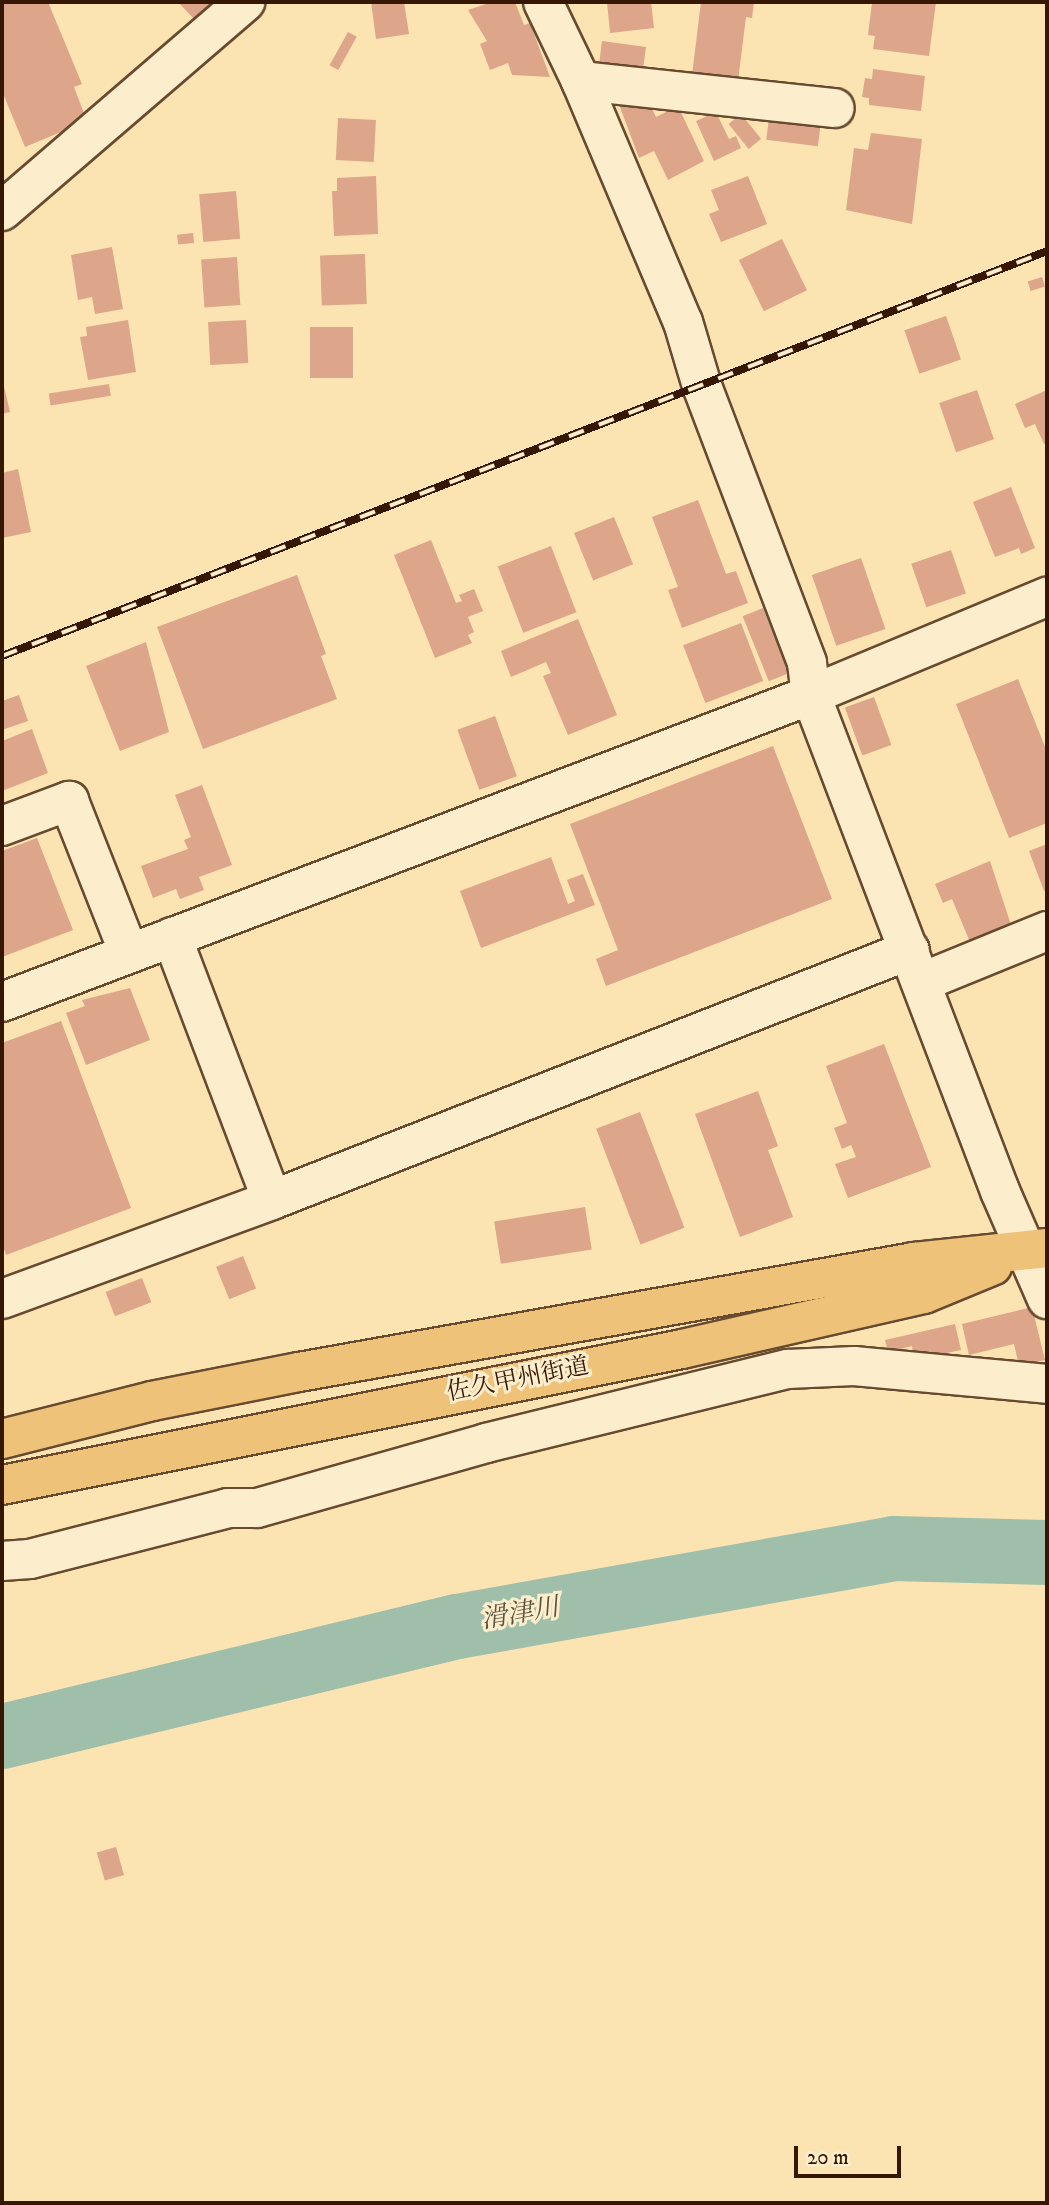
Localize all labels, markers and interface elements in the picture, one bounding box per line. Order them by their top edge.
street label: 佐久甲州街道 [445,1352,591,1408]
water label: 滑津川 [479,1592,561,1636]
scale bar [797,2132,904,2176]
text: 20 m [807,2145,849,2171]

